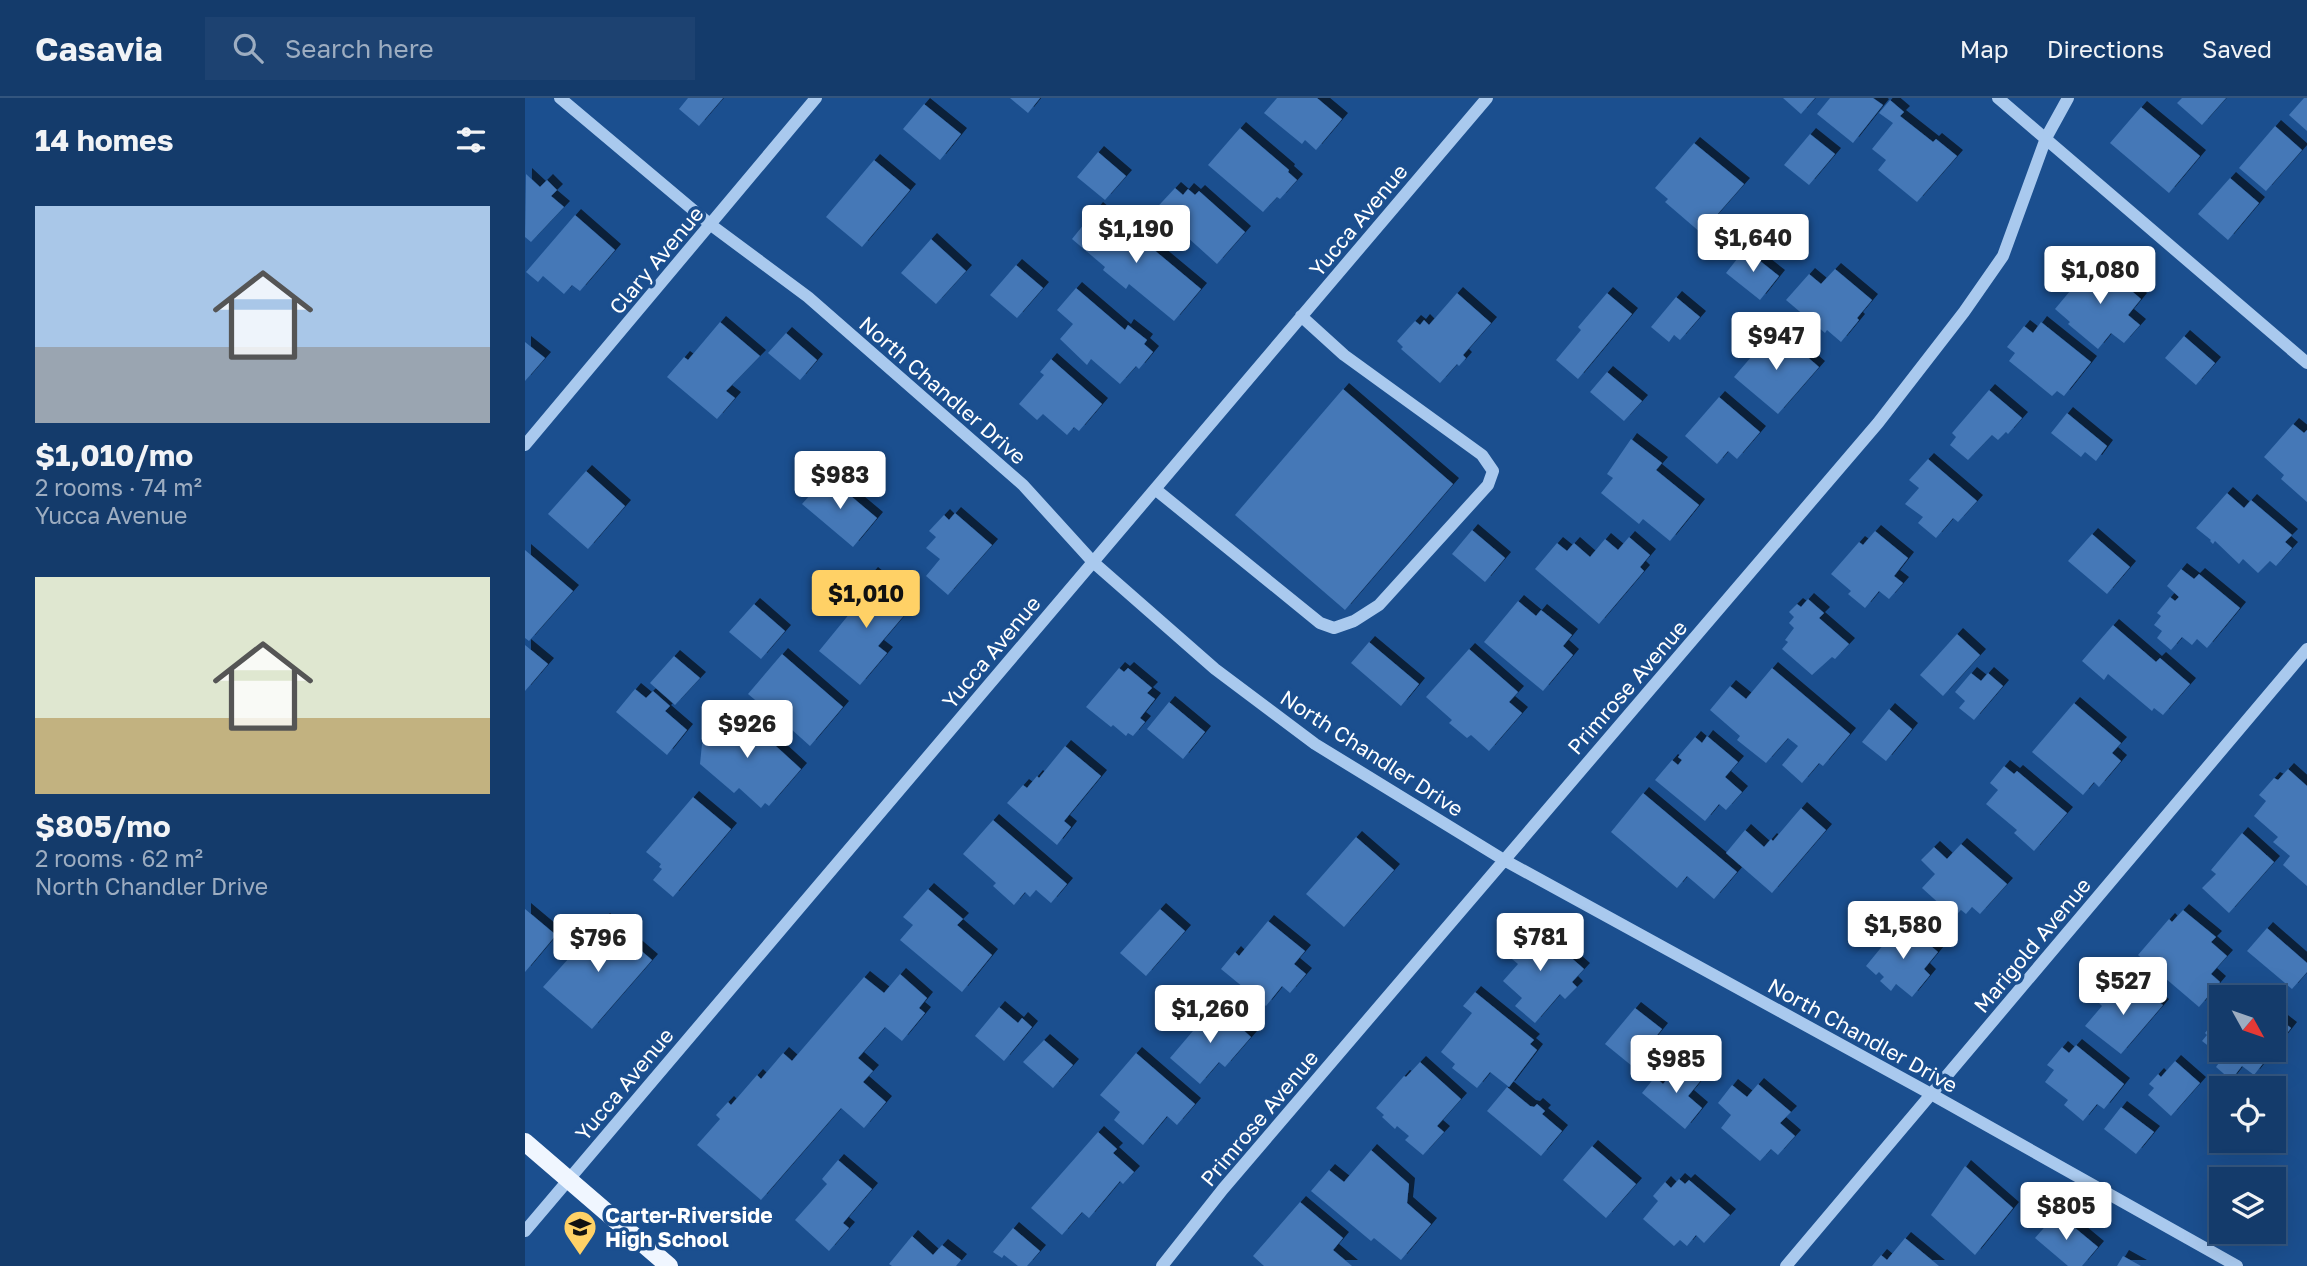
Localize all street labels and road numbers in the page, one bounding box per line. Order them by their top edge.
street label: Yucca Avenue [1303,158,1413,282]
street label: Clary Avenue [603,201,709,319]
street label: North Chandler Drive [854,310,1032,470]
street label: Yucca Avenue [936,590,1046,714]
street label: Primrose Avenue [1562,615,1692,759]
street label: North Chandler Drive [1276,684,1468,822]
street label: Marigold Avenue [1968,872,2096,1018]
street label: North Chandler Drive [1764,972,1962,1098]
street label: Yucca Avenue [569,1022,679,1146]
street label: Primrose Avenue [1195,1045,1323,1191]

